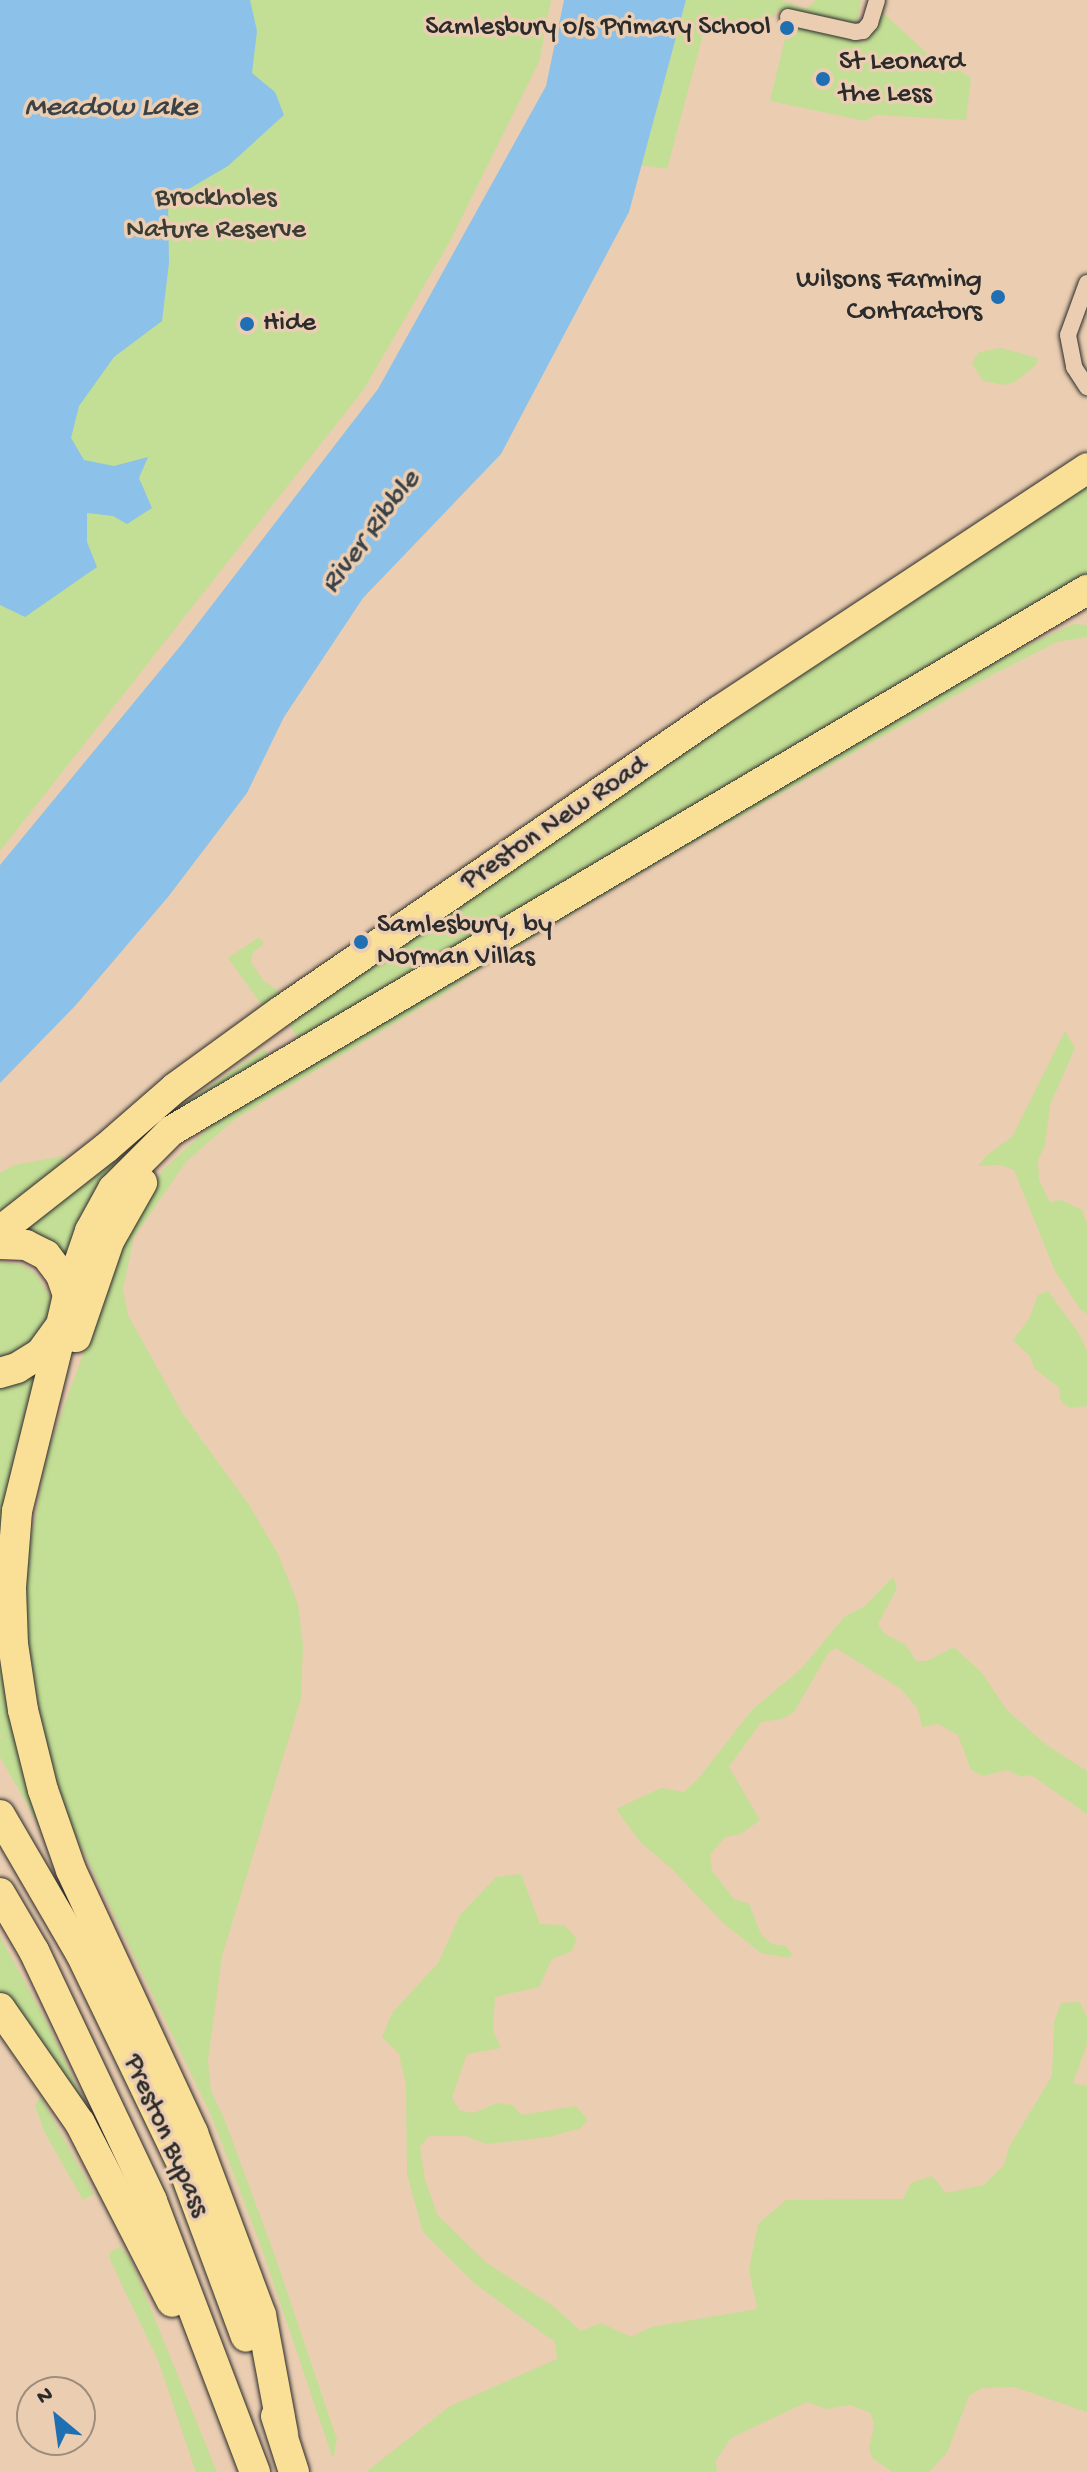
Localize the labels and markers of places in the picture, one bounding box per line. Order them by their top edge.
place label: Samlesbury o/s Primary School [425,11,771,45]
marker: Samlesbury o/s Primary School [778,19,796,37]
place label: St Leonard the Less [839,46,964,112]
marker: St Leonard the Less [814,70,832,88]
place label: Wilsons Farming Contractors [796,264,982,330]
marker: Wilsons Farming Contractors [989,288,1007,306]
place label: Hide [263,307,316,341]
marker: Hide [238,315,256,333]
place label: Samlesbury, by Norman Villas [377,909,552,975]
marker: Samlesbury, by Norman Villas [352,933,370,951]

